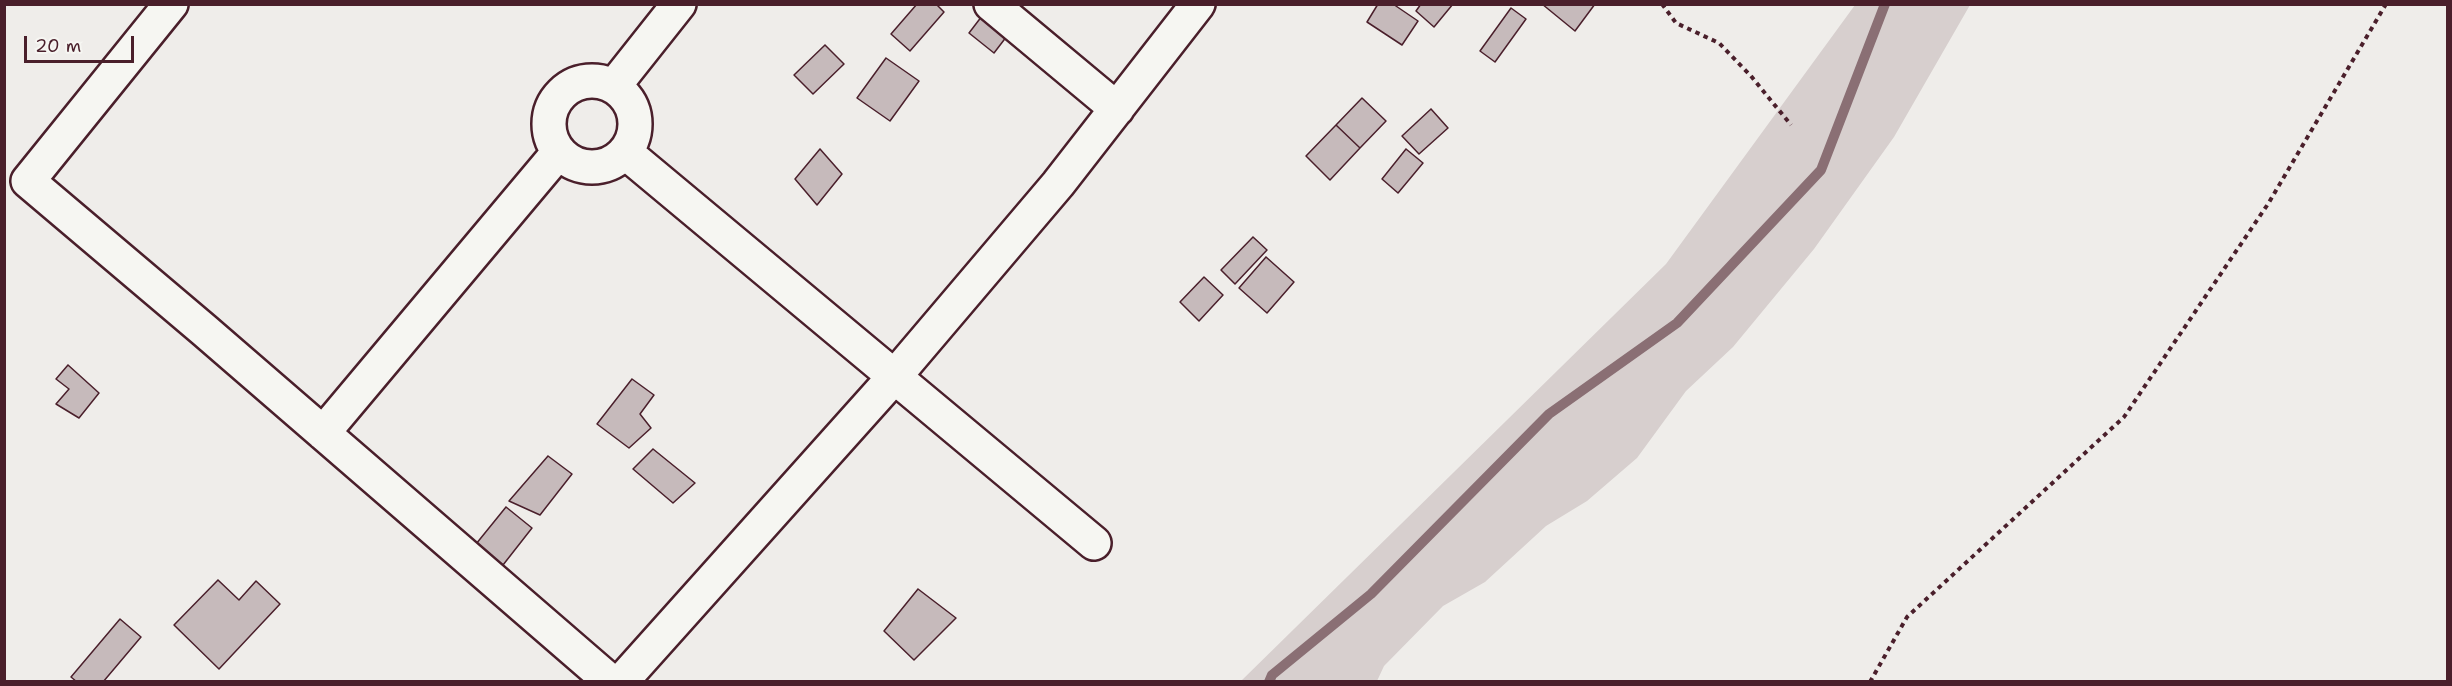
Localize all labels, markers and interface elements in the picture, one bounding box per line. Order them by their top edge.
scale bar [27,24,136,62]
text: 20 m [35,34,81,58]

